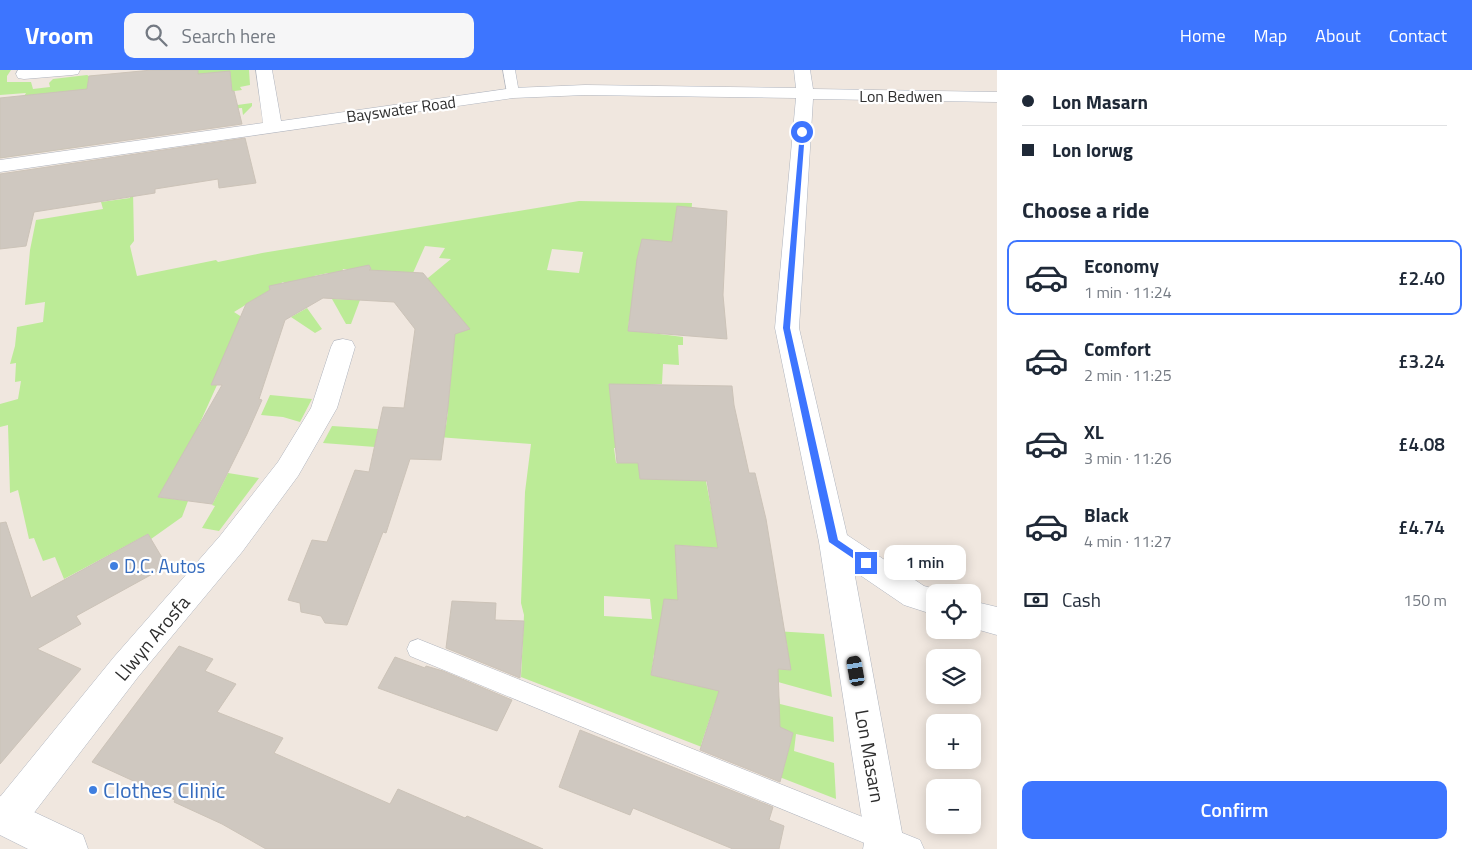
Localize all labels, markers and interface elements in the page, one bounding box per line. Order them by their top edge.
search box [124,13,474,58]
text: Vroom [25,17,94,53]
icon: search [142,21,170,49]
text: Search here [182,21,276,50]
text: Home [1180,22,1226,49]
text: Map [1254,22,1287,49]
text: About [1315,22,1361,49]
text: Contact [1389,22,1447,49]
street label: Lon Bedwen [859,84,943,108]
text: Lon Masarn [1052,87,1148,116]
street label: Bayswater Road [345,89,457,129]
route start [791,121,813,143]
text: Lon Iorwg [1052,135,1133,164]
text: Choose a ride [1022,193,1149,227]
text: Economy [1084,251,1159,280]
icon: car [1024,255,1069,300]
text: £2.40 [1398,263,1445,292]
text: 1 min · 11:24 [1084,280,1172,304]
text: Comfort [1084,334,1151,363]
icon: car [1024,338,1069,383]
text: £3.24 [1398,346,1445,375]
text: 2 min · 11:25 [1084,363,1172,387]
text: XL [1084,417,1104,446]
icon: car [1024,421,1069,466]
text: £4.08 [1398,429,1445,458]
text: 3 min · 11:26 [1084,446,1172,470]
text: Black [1084,500,1129,529]
icon: car [1024,504,1069,549]
text: £4.74 [1398,512,1445,541]
text: 4 min · 11:27 [1084,529,1172,553]
callout: 1 min [884,546,966,580]
text: 1 min [906,550,944,574]
place label: D.C. Autos [124,551,206,580]
route end [855,552,877,574]
marker: D.C. Autos [108,560,120,572]
map controls [926,584,981,834]
button: locate [926,584,981,639]
text: Cash [1062,585,1101,614]
icon: cash [1022,586,1050,614]
street label: Llwyn Arosfa [107,588,196,687]
text: 150 m [1403,588,1447,612]
button: layers [926,649,981,704]
car [846,655,865,687]
street label: Lon Masarn [848,707,893,805]
button: + [926,714,981,769]
place label: Clothes Clinic [103,773,225,807]
button: − [926,779,981,834]
button: Confirm [1022,781,1447,839]
marker: Clothes Clinic [87,784,99,796]

